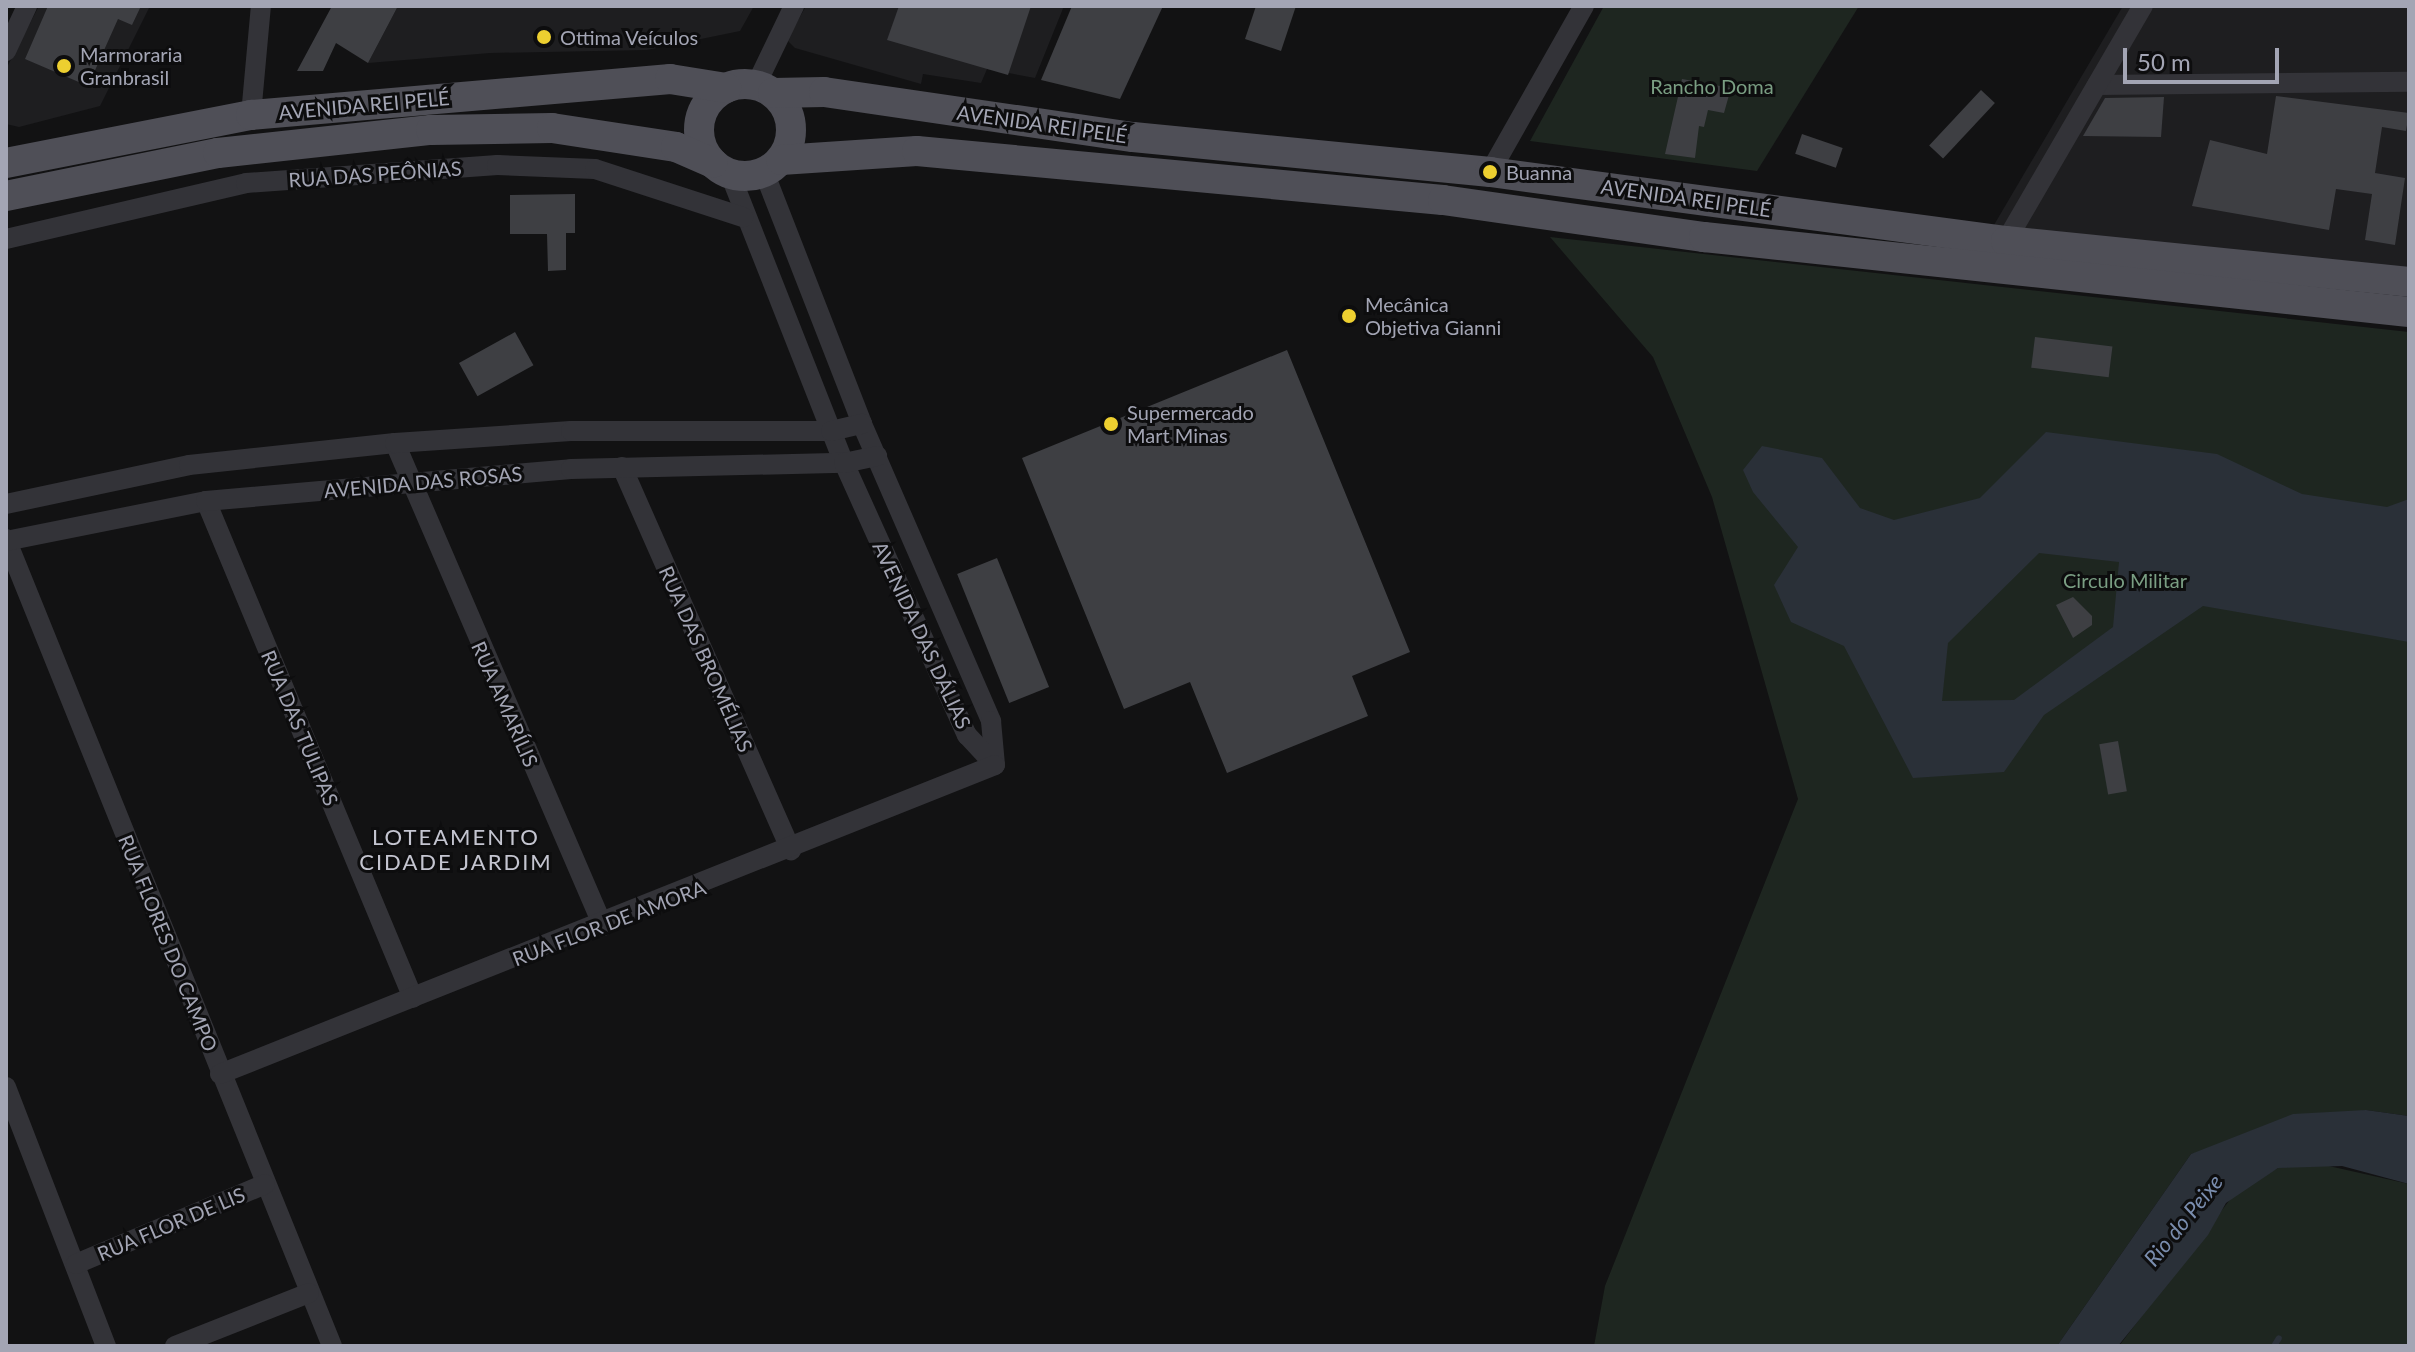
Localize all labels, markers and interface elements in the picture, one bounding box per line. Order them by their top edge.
place label: Ottima Veículos [560,25,699,49]
marker: Ottima Veículos [535,28,553,46]
scale bar [2127,32,2283,82]
place label: Marmoraria Granbrasil [80,42,182,89]
text: 50 m [2137,47,2191,76]
marker: Marmoraria Granbrasil [55,57,73,75]
park label: Rancho Doma [1650,74,1774,98]
street label: AVENIDA REI PELÉ [277,86,451,124]
street label: AVENIDA REI PELÉ [955,100,1129,148]
street label: RUA DAS PEÔNIAS [287,156,463,192]
place label: Buanna [1506,160,1572,184]
marker: Buanna [1481,163,1499,181]
street label: AVENIDA REI PELÉ [1599,174,1773,222]
place label: Mecânica Objetiva Gianni [1365,292,1501,339]
marker: Mecânica Objetiva Gianni [1340,307,1358,325]
place label: Supermercado Mart Minas [1127,400,1254,447]
marker: Supermercado Mart Minas [1102,415,1120,433]
street label: AVENIDA DAS ROSAS [323,461,523,503]
street label: AVENIDA DAS DÁLIAS [868,537,976,733]
street label: RUA DAS BROMÉLIAS [654,562,758,756]
park label: Circulo Militar [2063,568,2187,592]
street label: RUA AMARÍLIS [466,637,544,771]
street label: RUA DAS TULIPAS [256,646,344,810]
district label: LOTEAMENTO CIDADE JARDIM [359,823,553,874]
street label: RUA FLORES DO CAMPO [113,831,223,1055]
street label: RUA FLOR DE AMORA [508,875,710,971]
water label: Rio do Peixe [2138,1169,2228,1271]
street label: RUA FLOR DE LIS [93,1182,249,1266]

